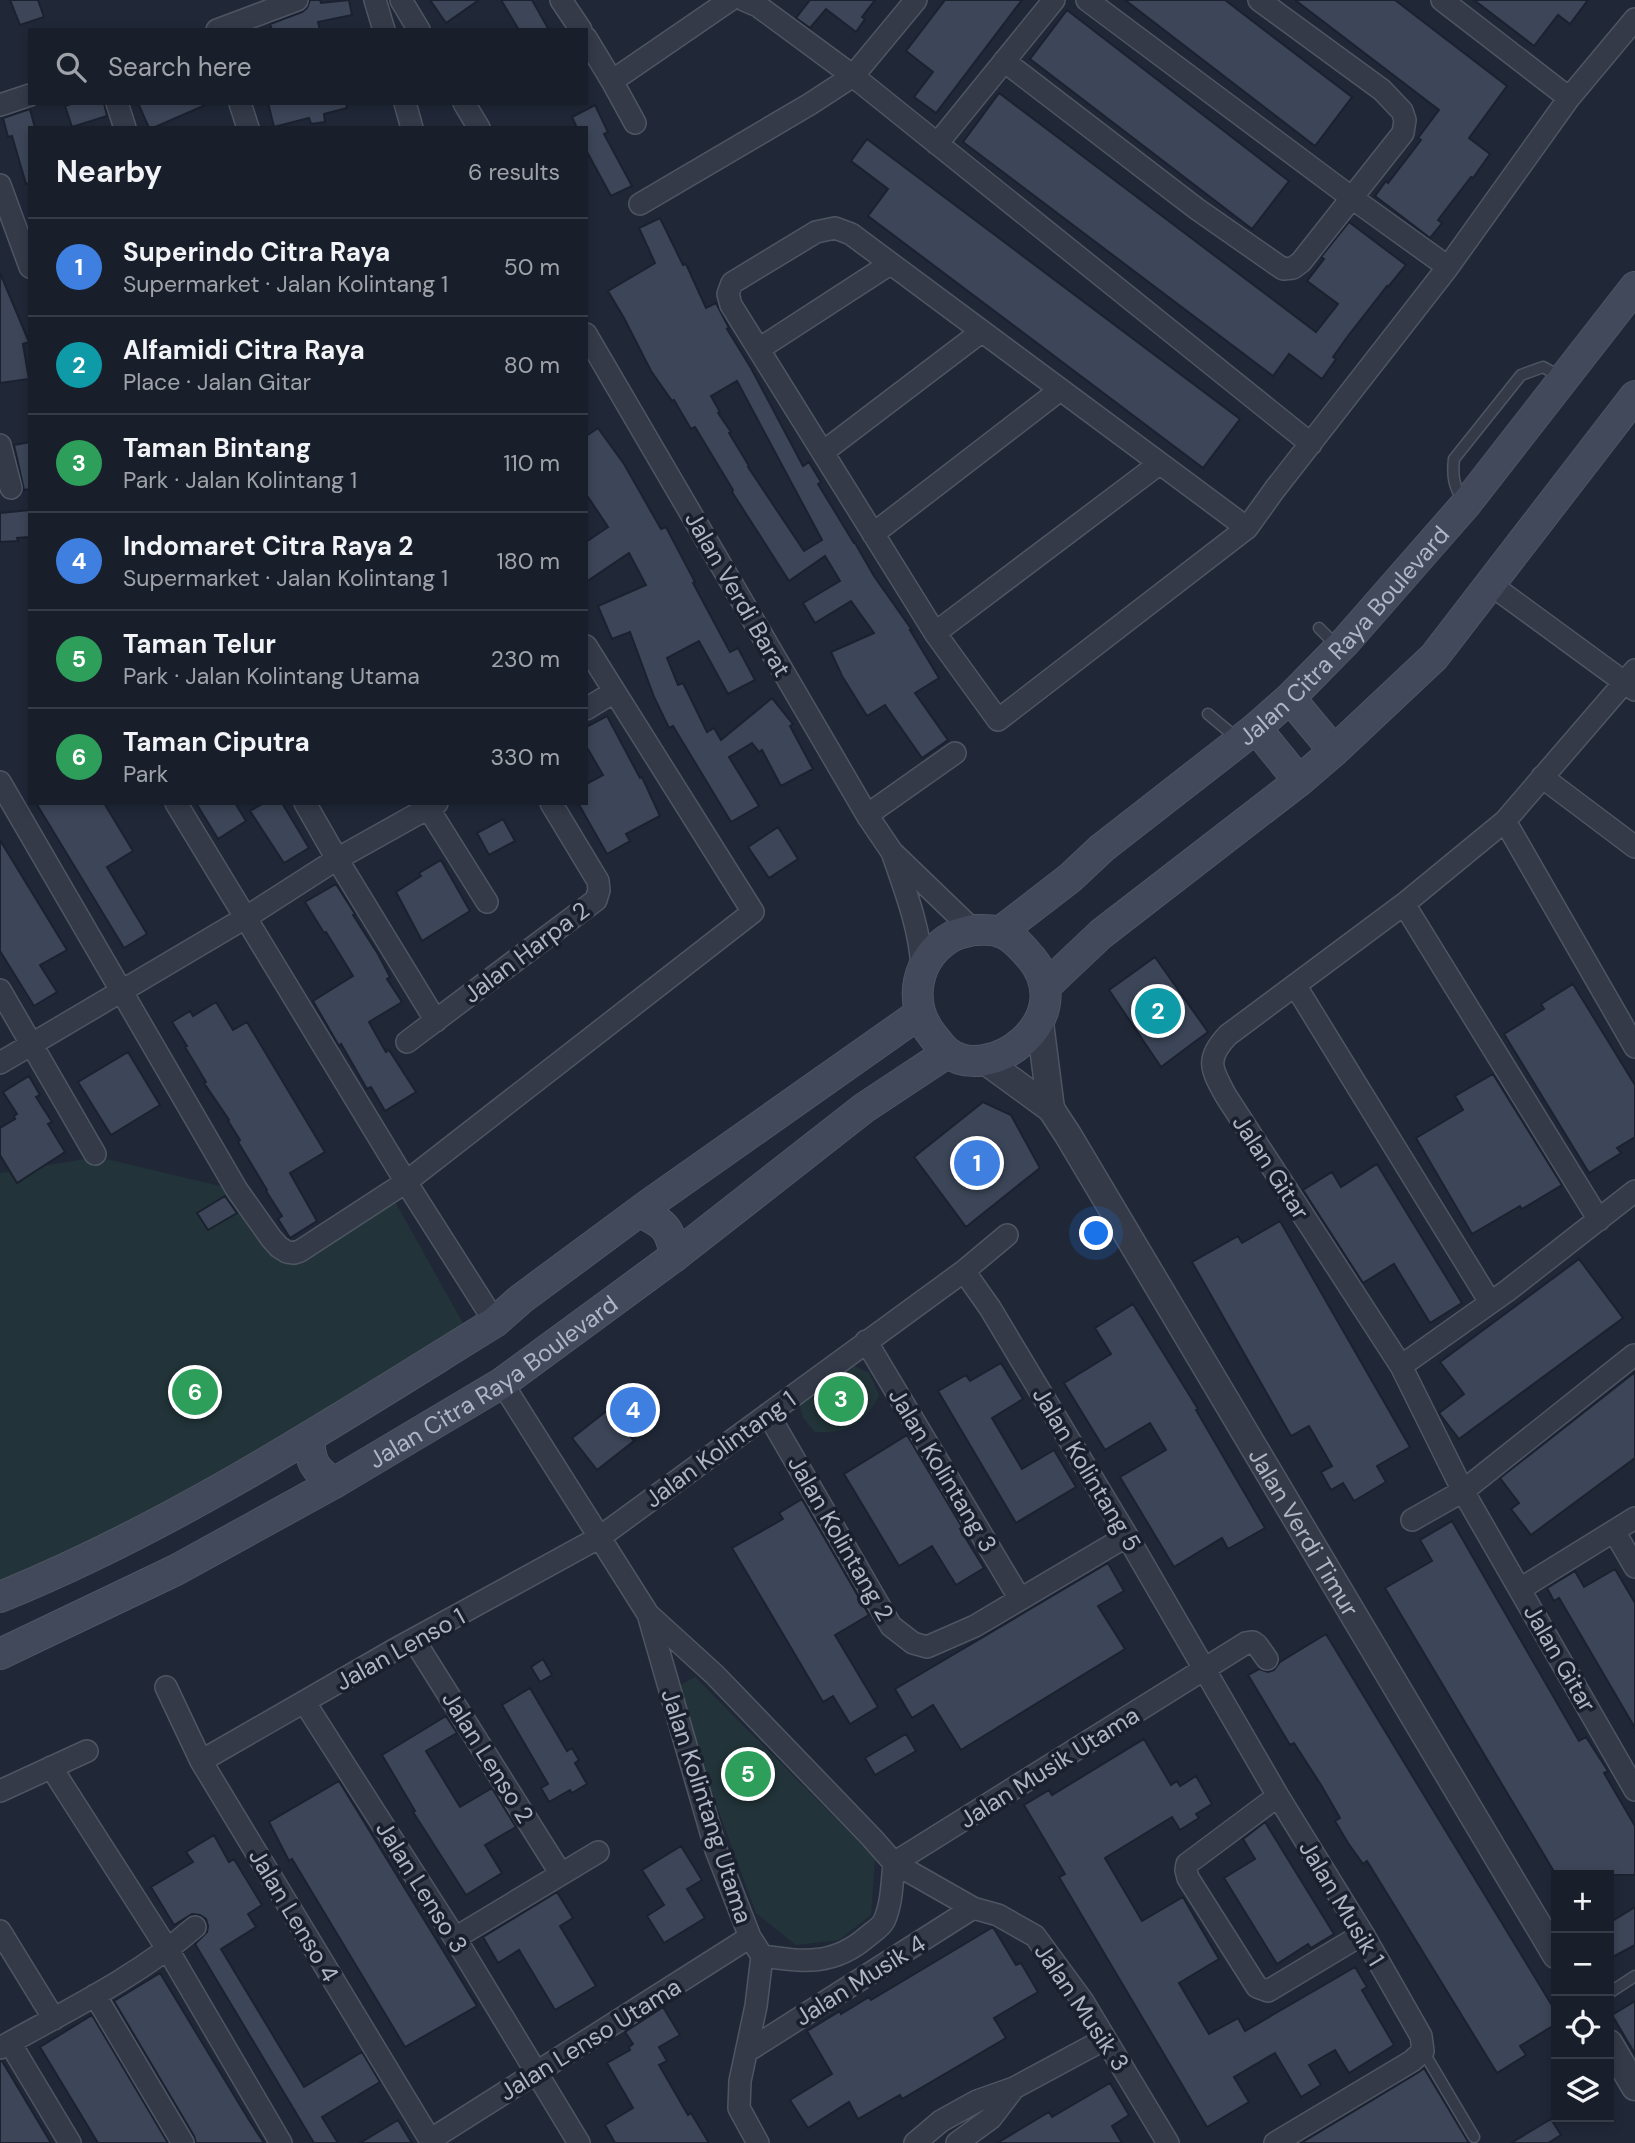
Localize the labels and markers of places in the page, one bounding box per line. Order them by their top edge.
pin: 2 [1135,985,1181,1037]
pin: 1 [954,1137,1000,1189]
pin: 6 [172,1366,218,1418]
pin: 3 [818,1373,864,1425]
pin: 4 [610,1384,656,1436]
pin: 5 [725,1748,771,1800]

